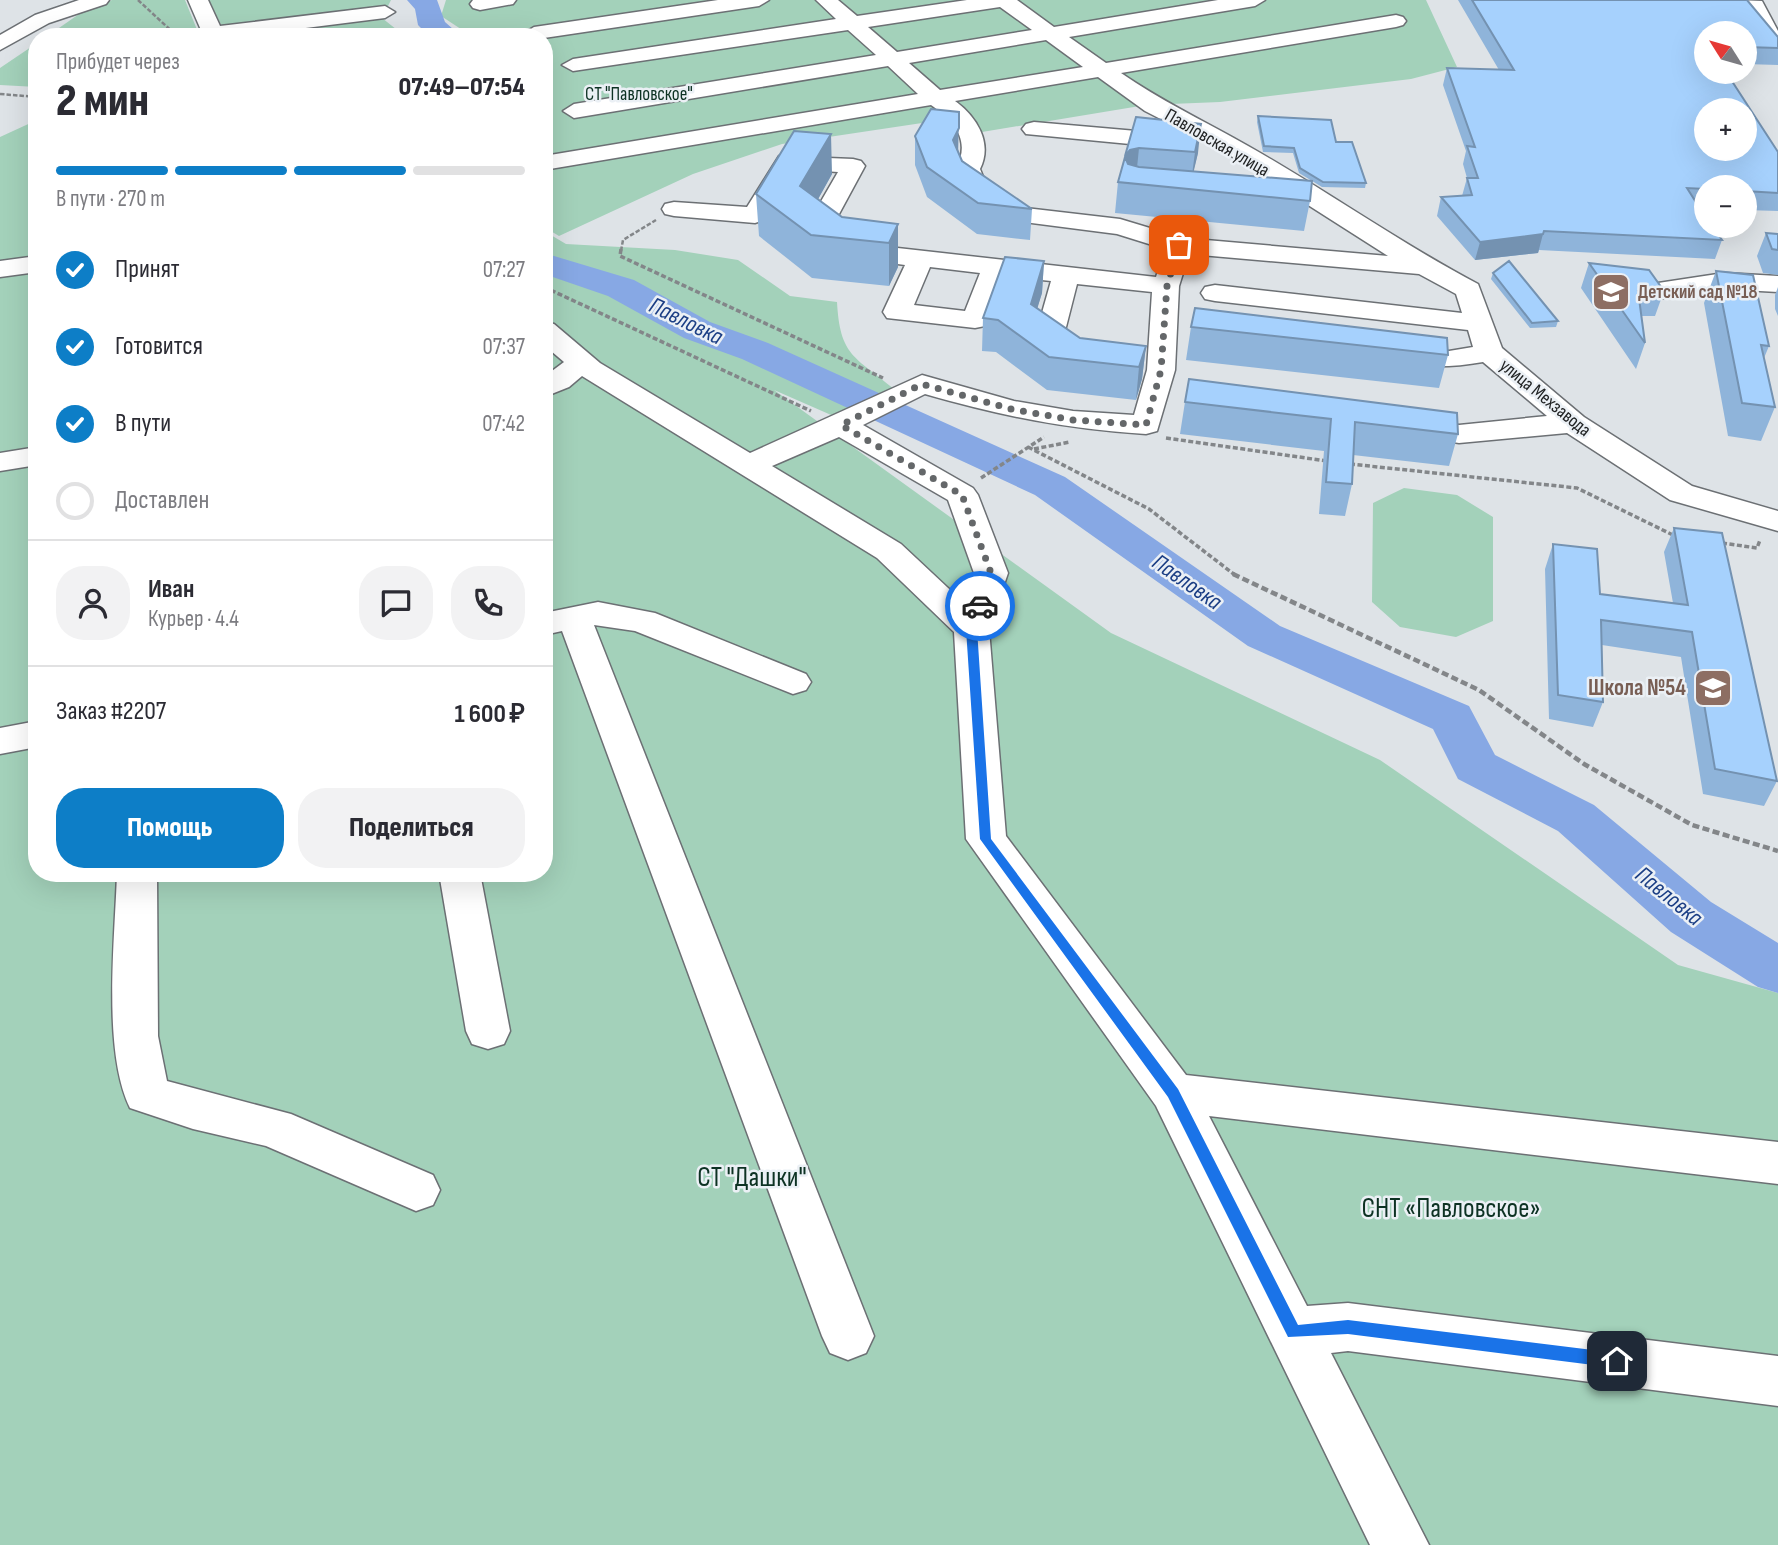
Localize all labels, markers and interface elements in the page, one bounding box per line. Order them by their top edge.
north arrow [1694,21,1757,84]
map controls [1694,21,1757,238]
text: Прибудет через [56,48,180,76]
text: 07:49–07:54 [399,72,525,103]
text: 2 мин [56,74,149,129]
park label: СТ "Павловское" [585,83,693,106]
button: + [1694,98,1757,161]
street label: Павловская улица [1161,104,1273,182]
button: − [1694,175,1757,238]
text: В пути · 270 m [56,185,165,213]
pin [1149,215,1209,275]
icon: bag [1160,226,1198,264]
icon: check [56,251,94,289]
text: Принят [115,254,180,285]
text: 07:27 [483,256,525,284]
school or university icon: Детский сад №18 [1590,271,1632,313]
place label: Детский сад №18 [1638,281,1757,304]
water label: Павловка [644,291,728,351]
icon: check [56,328,94,366]
text: Готовится [115,331,203,362]
text: 07:37 [483,333,525,361]
street label: улица Мехзавода [1495,354,1595,442]
icon: check [56,405,94,443]
text: В пути [115,408,171,439]
text: 07:42 [482,410,525,438]
text: Доставлен [115,485,209,516]
water label: Павловка [1147,548,1228,617]
button: person [56,566,130,640]
button: chat [359,566,433,640]
button: phone [451,566,525,640]
courier [945,571,1015,641]
text: Иван [148,574,194,605]
icon: car [961,587,999,625]
text: Курьер · 4.4 [148,605,239,633]
school or university icon: Школа №54 [1692,667,1734,709]
place label: Школа №54 [1588,674,1686,702]
text: Заказ #2207 [56,696,166,727]
text: 1 600 ₽ [455,699,525,730]
button: Помощь [56,788,284,868]
button: Поделиться [298,788,525,868]
water label: Павловка [1629,860,1709,932]
park label: СТ "Дашки" [697,1161,807,1194]
park label: СНТ «Павловское» [1361,1192,1541,1225]
pin [1587,1331,1647,1391]
icon: home [1598,1342,1636,1380]

